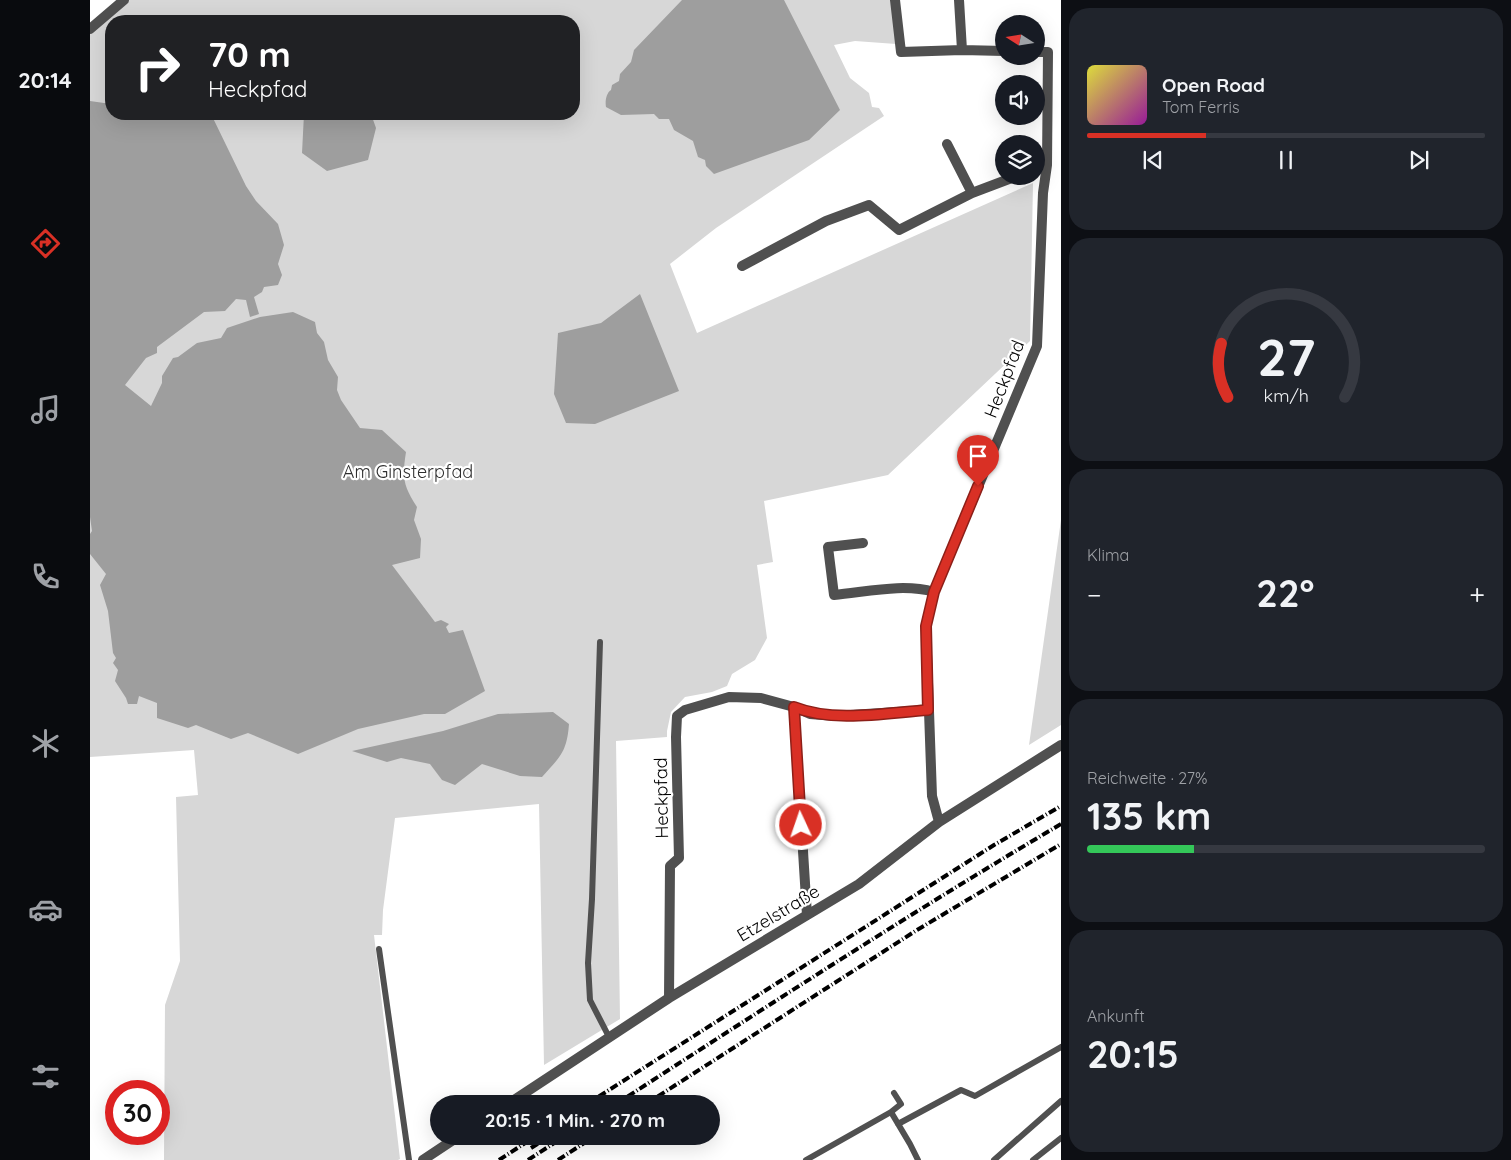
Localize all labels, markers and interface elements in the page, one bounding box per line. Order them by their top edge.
north arrow [995,15,1045,65]
map controls [995,15,1045,185]
text: 70 m [208,32,291,76]
icon: right [125,35,190,100]
text: 20:14 [18,66,72,94]
text: Open Road [1162,73,1265,97]
text: Heckpfad [208,75,307,103]
button: sound [995,75,1045,125]
text: Tom Ferris [1162,97,1239,117]
button: layers [995,135,1045,185]
icon: previous [1139,146,1167,174]
icon: pause [1272,146,1300,174]
icon: next [1405,146,1433,174]
icon: directions [28,226,63,261]
text: 27 [1257,324,1315,389]
street label: Heckpfad [979,337,1029,421]
text: km/h [1263,384,1309,406]
icon: music [28,392,63,427]
pin [957,435,999,486]
icon: arrive [964,442,992,470]
park label: Am Ginsterpfad [343,460,473,483]
text: Klima [1087,545,1129,565]
icon: phone [28,559,63,594]
text: 22° [1256,569,1314,617]
text: − [1087,577,1102,612]
text: + [1469,577,1485,612]
icon: climate [28,726,63,761]
street label: Heckpfad [649,757,673,839]
text: Reichweite · 27% [1087,768,1207,788]
text: 135 km [1087,792,1211,840]
position arrow [774,798,826,850]
street label: Etzelstraße [733,879,823,947]
icon: car [28,892,63,927]
text: Ankunft [1087,1006,1145,1026]
text: 20:15 [1087,1030,1179,1078]
icon: filters [28,1059,63,1094]
speed limit sign: 30 [105,1080,170,1145]
text: 20:15 · 1 Min. · 270 m [485,1108,665,1132]

